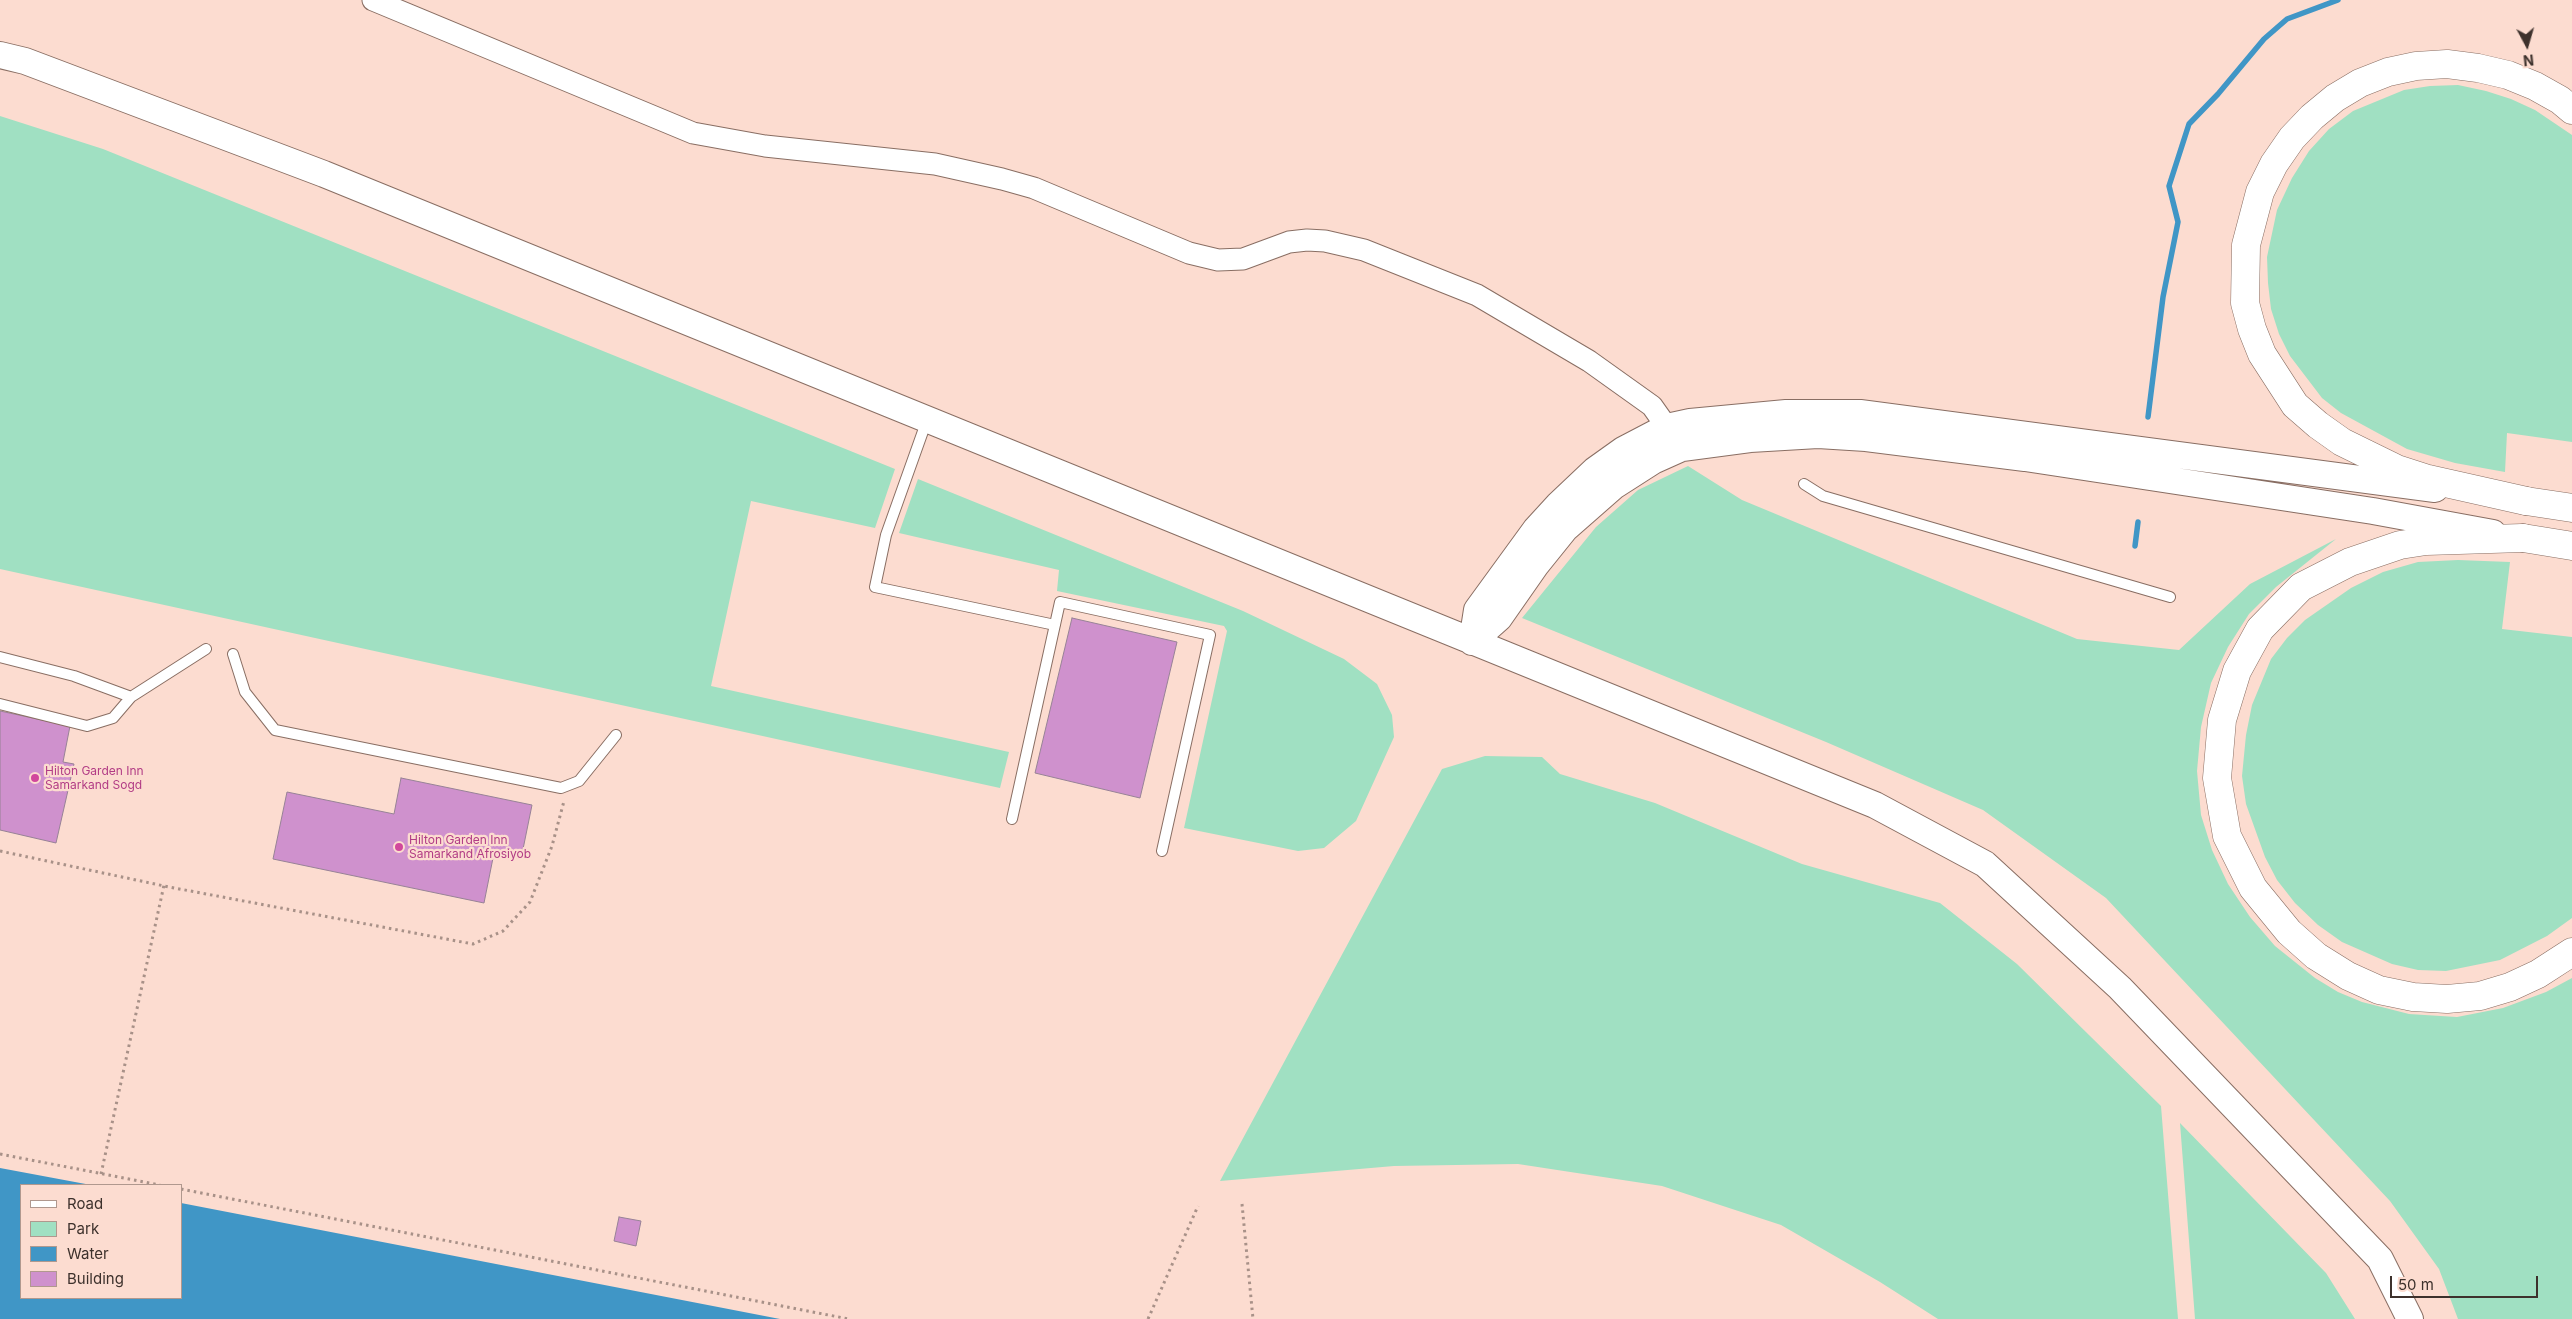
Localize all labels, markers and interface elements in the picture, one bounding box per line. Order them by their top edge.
north arrow [2502,20,2552,70]
text: N [2522,51,2535,69]
place label: Hilton Garden Inn Samarkand Sogd [45,764,144,792]
marker: Hilton Garden Inn Samarkand Sogd [29,772,41,784]
place label: Hilton Garden Inn Samarkand Afrosiyob [409,833,531,861]
marker: Hilton Garden Inn Samarkand Afrosiyob [393,841,405,853]
legend [20,1184,182,1299]
text: Road [67,1194,103,1213]
text: Park [67,1219,99,1238]
text: Water [67,1244,109,1263]
scale bar [2392,1266,2540,1298]
text: Building [67,1269,124,1288]
text: 50 m [2398,1275,2434,1294]

